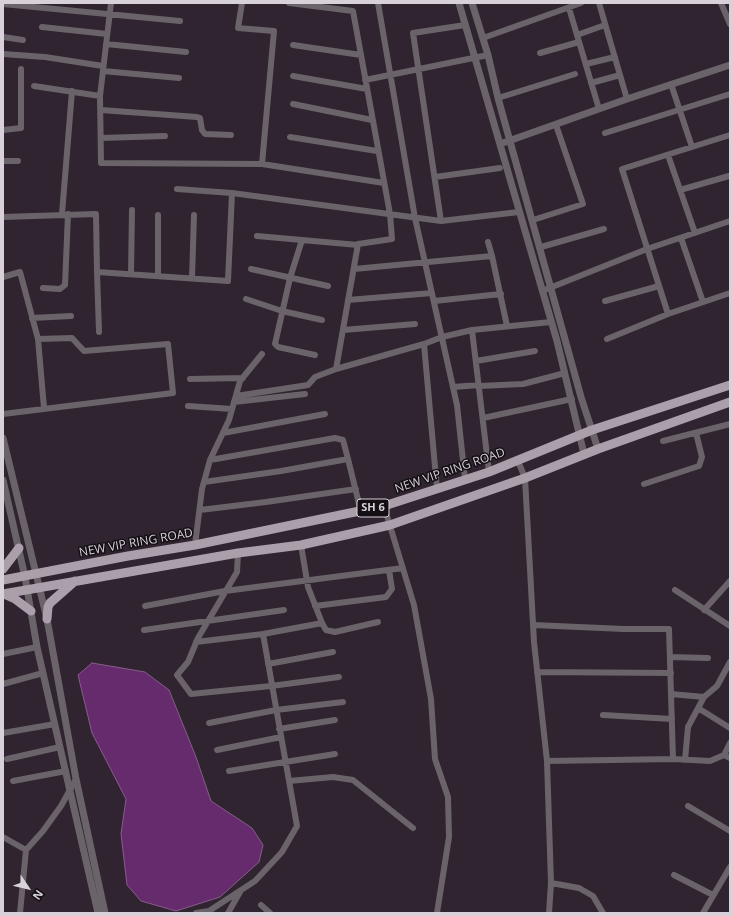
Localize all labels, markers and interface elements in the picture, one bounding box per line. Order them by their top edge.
street label: NEW VIP RING ROAD [393,445,507,497]
road number: SH 6 [357,499,389,517]
street label: NEW VIP RING ROAD [78,526,194,560]
north arrow [8,868,48,908]
text: N [30,887,47,903]

